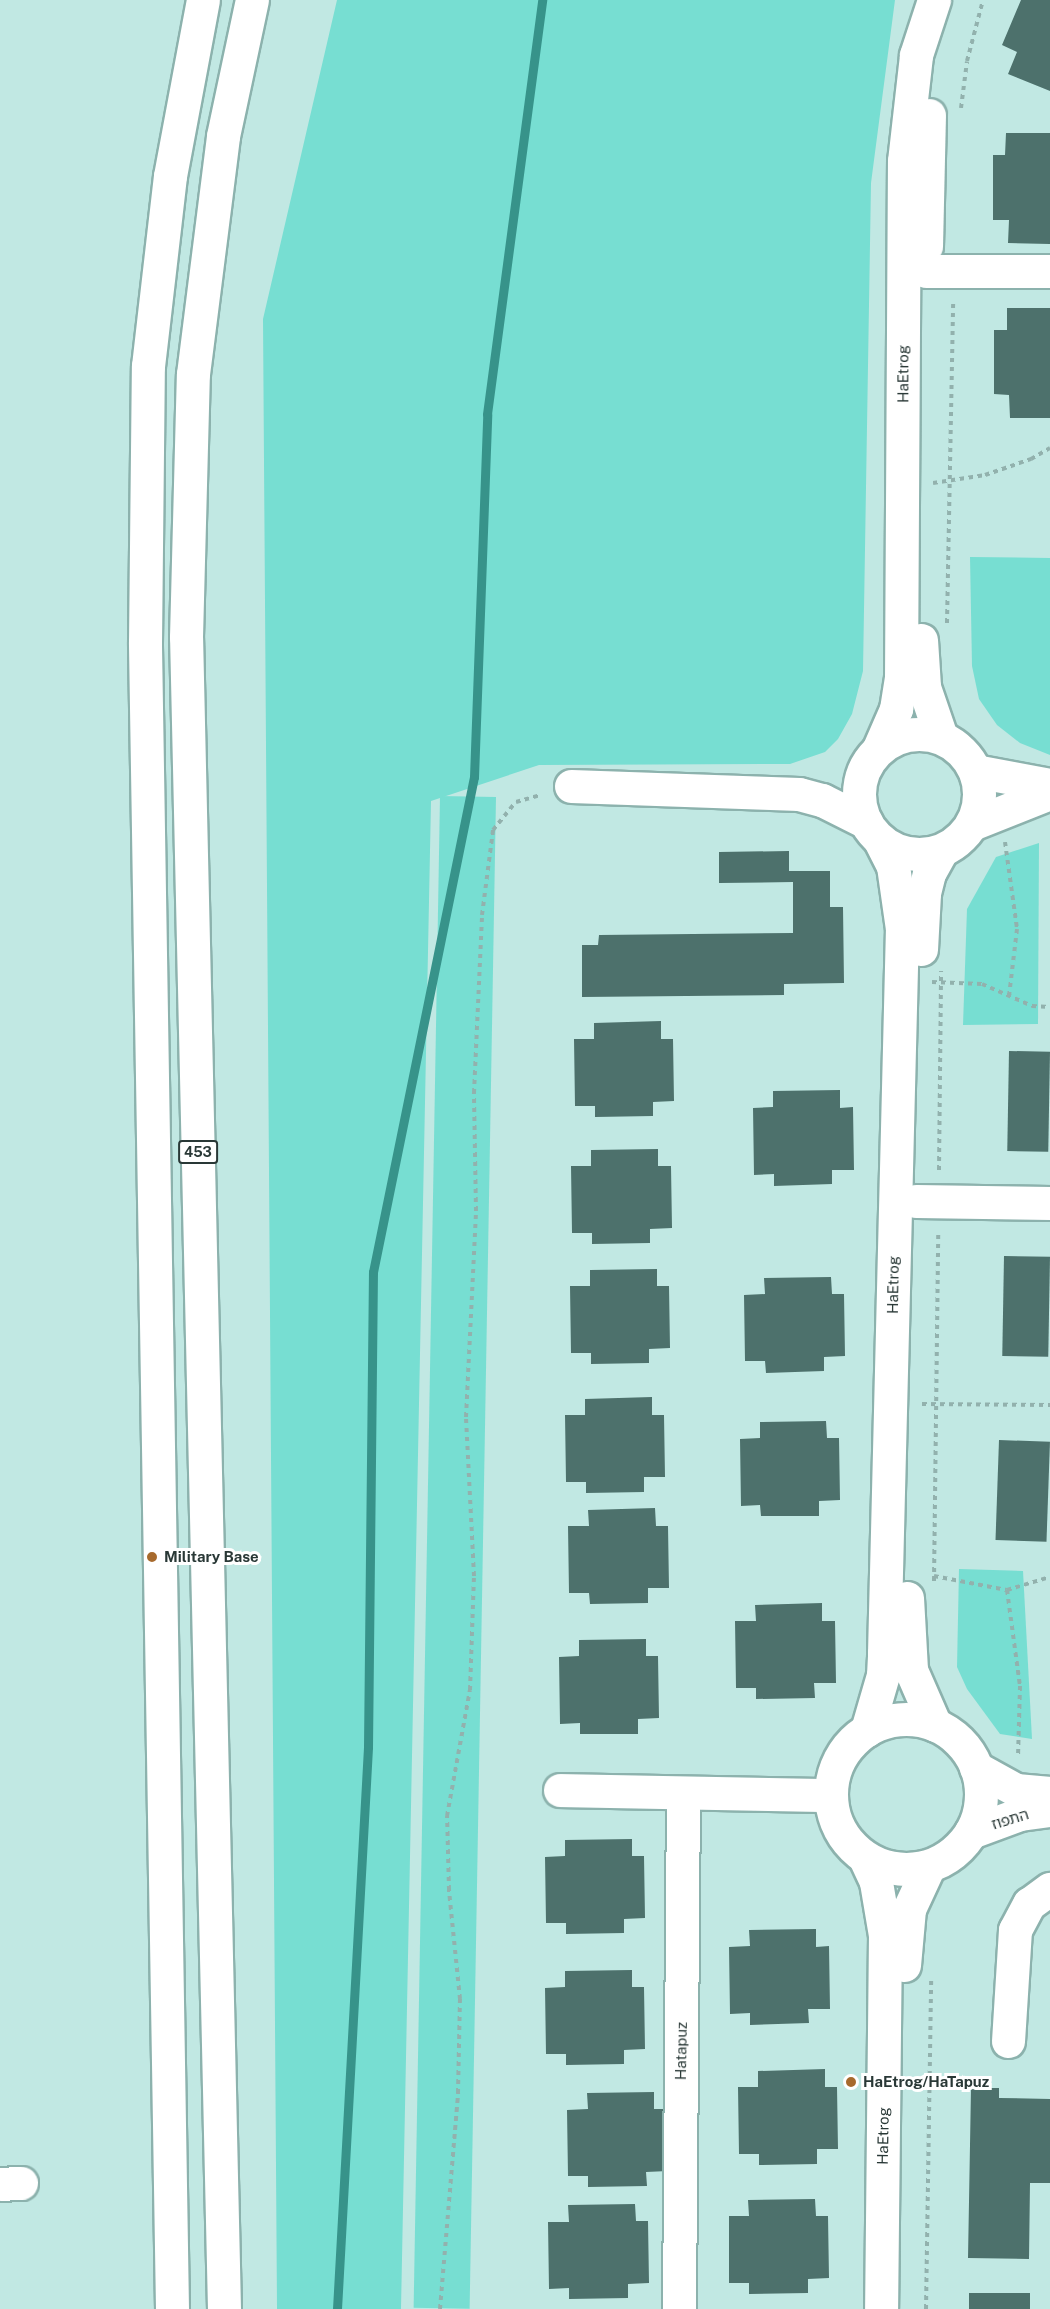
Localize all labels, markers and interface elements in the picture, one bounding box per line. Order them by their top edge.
street label: HaEtrog [894,345,912,403]
road number: 453 [177,1141,219,1163]
street label: HaEtrog [883,1256,903,1314]
place label: Military Base [164,1548,259,1566]
marker: Military Base [145,1550,159,1564]
street label: התפוז [989,1805,1031,1833]
street label: Hatapuz [671,2022,691,2080]
place label: HaEtrog/HaTapuz [863,2073,989,2091]
marker: HaEtrog/HaTapuz [844,2075,858,2089]
street label: HaEtrog [873,2107,893,2165]

